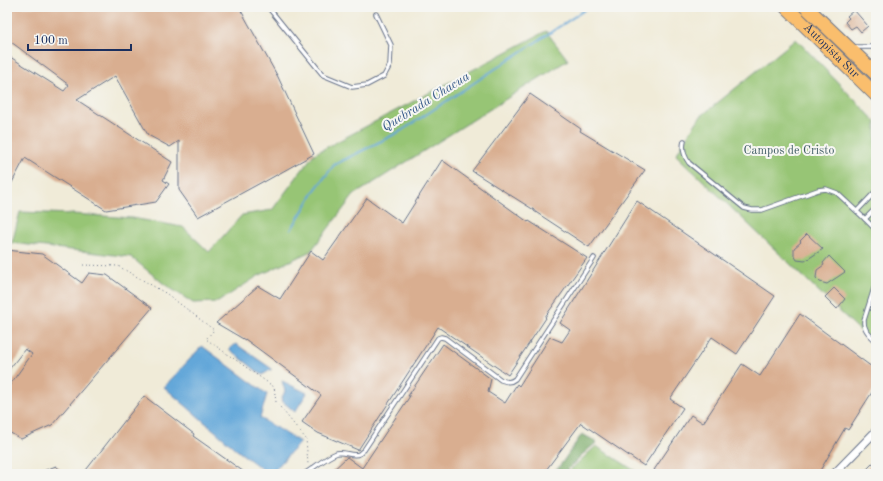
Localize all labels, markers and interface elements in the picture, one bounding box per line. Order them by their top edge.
street label: Autopista Sur [801,21,861,81]
scale bar [28,26,131,52]
text: 100 m [34,35,68,47]
water label: Quebrada Chacua [380,70,472,134]
park label: Campos de Cristo [744,145,835,157]

